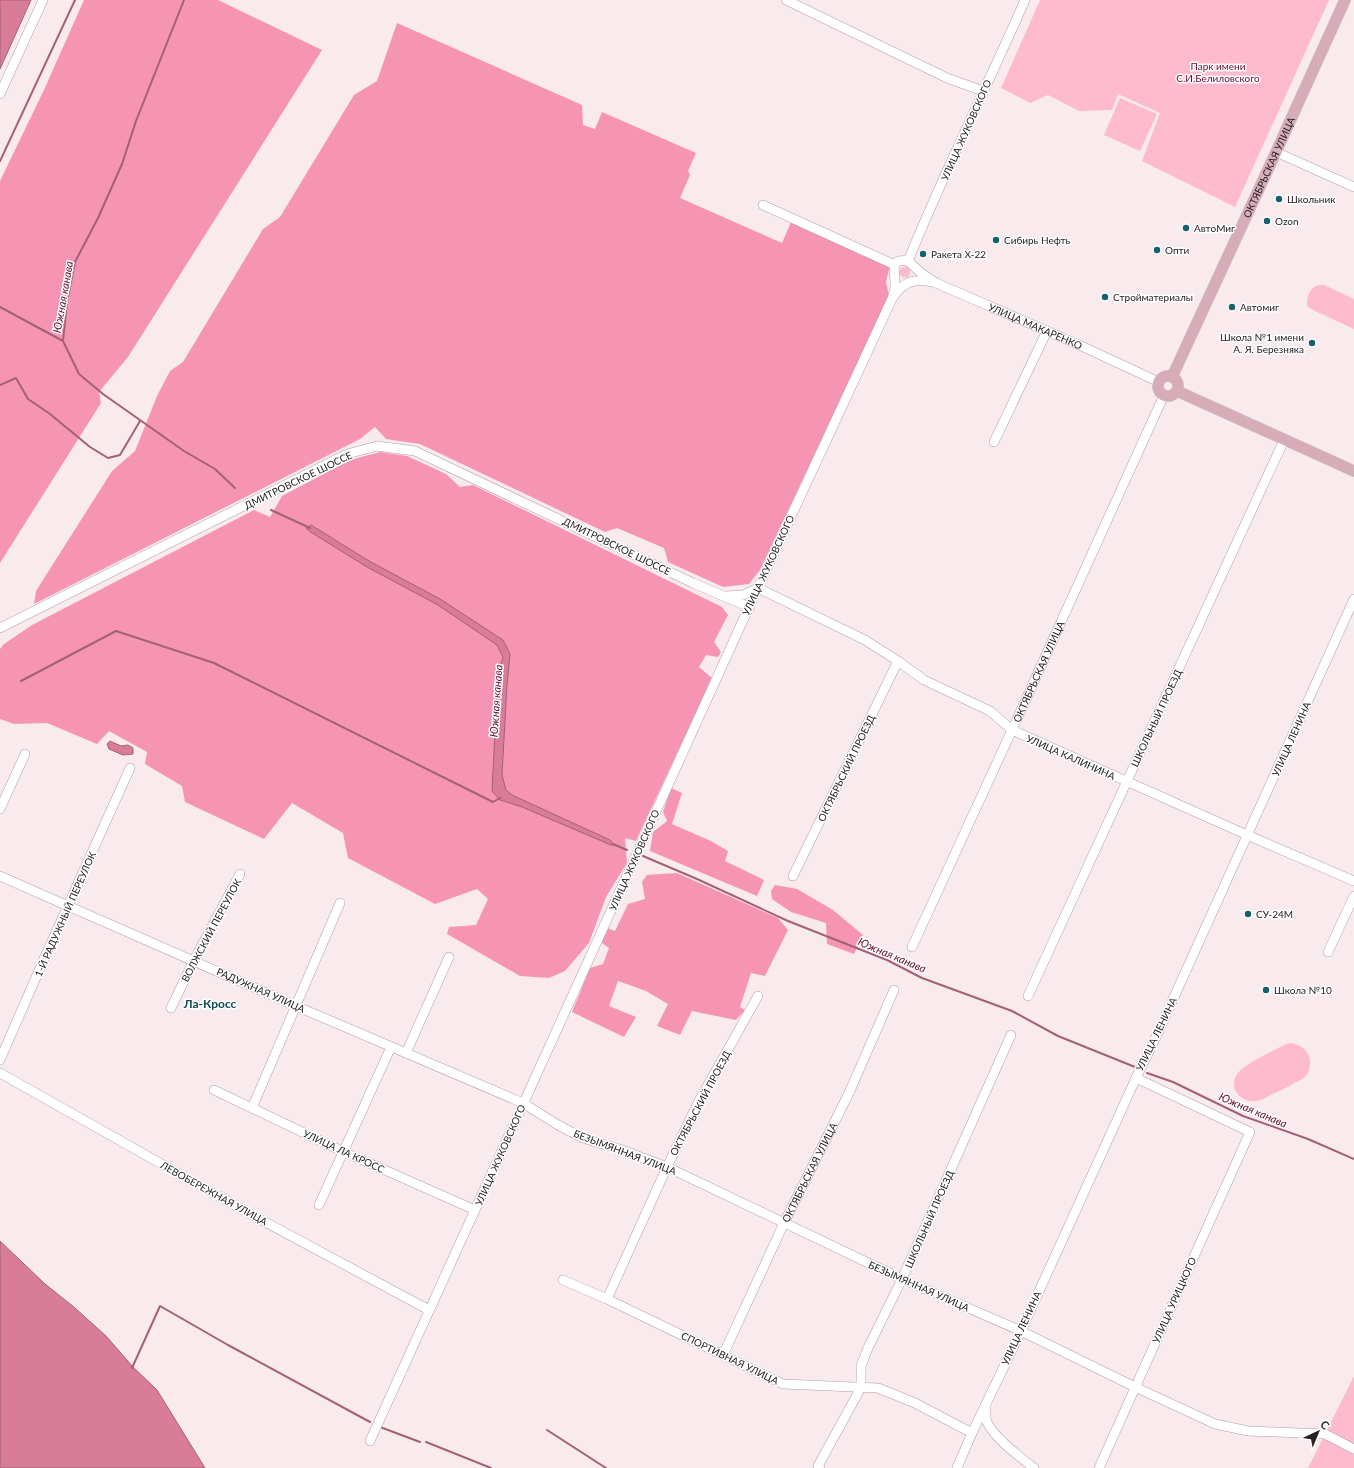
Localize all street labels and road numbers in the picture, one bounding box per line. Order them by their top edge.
street label: УЛИЦА ЖУКОВСКОГО [938,78,994,182]
street label: ОКТЯБРЬСКАЯ УЛИЦА [1240,115,1297,220]
street label: УЛИЦА МАКАРЕНКО [987,300,1084,352]
street label: ДМИТРОВСКОЕ ШОССЕ [242,449,354,511]
street label: УЛИЦА ЖУКОВСКОГО [739,513,797,617]
street label: ДМИТРОВСКОЕ ШОССЕ [561,515,673,577]
street label: ОКТЯБРЬСКАЯ УЛИЦА [1010,619,1067,724]
street label: ШКОЛЬНЫЙ ПРОЕЗД [1128,667,1184,768]
street label: УЛИЦА ЛЕНИНА [1269,700,1313,778]
street label: ОКТЯБРЬСКИЙ ПРОЕЗД [815,713,877,823]
street label: УЛИЦА КАЛИНИНА [1025,732,1117,782]
street label: УЛИЦА ЖУКОВСКОГО [606,808,662,912]
street label: 1-Й РАДУЖНЫЙ ПЕРЕУЛОК [32,849,98,978]
street label: ВОЛЖСКИЙ ПЕРЕУЛОК [179,876,244,984]
street label: РАДУЖНАЯ УЛИЦА [215,965,307,1015]
street label: УЛИЦА ЛЕНИНА [1133,995,1179,1073]
street label: ОКТЯБРЬСКИЙ ПРОЕЗД [667,1048,733,1158]
street label: УЛИЦА ЖУКОВСКОГО [472,1103,528,1207]
street label: ОКТЯБРЬСКАЯ УЛИЦА [779,1120,839,1224]
street label: УЛИЦА ЛА КРОСС [302,1127,387,1175]
street label: БЕЗЫМЯННАЯ УЛИЦА [572,1127,678,1177]
street label: ЛЕВОБЕРЕЖНАЯ УЛИЦА [158,1158,270,1228]
street label: ШКОЛЬНЫЙ ПРОЕЗД [902,1168,956,1270]
street label: УЛИЦА УРИЦКОГО [1150,1255,1198,1345]
street label: БЕЗЫМЯННАЯ УЛИЦА [867,1258,971,1314]
street label: УЛИЦА ЛЕНИНА [999,1289,1044,1367]
street label: СПОРТИВНАЯ УЛИЦА [679,1329,781,1387]

